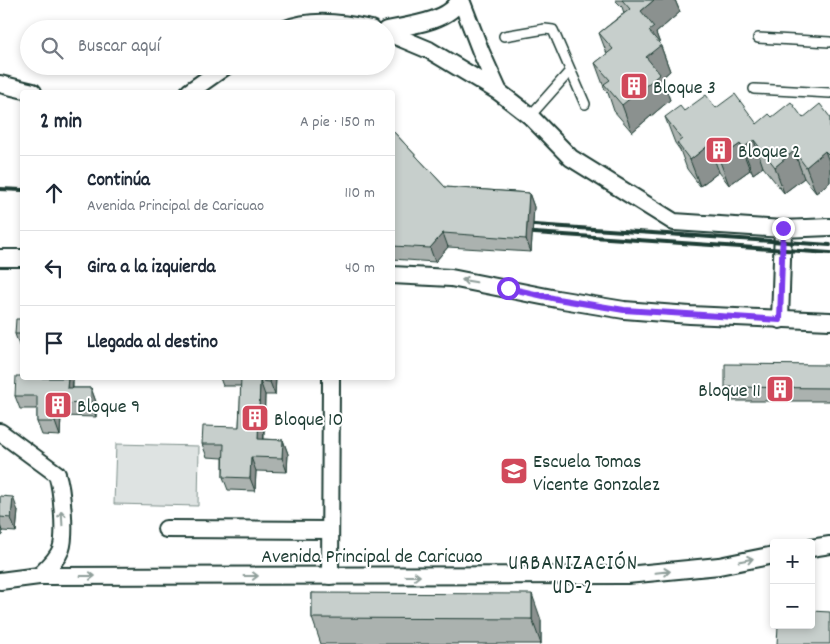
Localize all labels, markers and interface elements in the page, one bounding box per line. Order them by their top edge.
search box [20,20,395,75]
icon: search [38,34,66,62]
text: Buscar aquí [78,34,160,61]
building icon: Bloque 3 [619,71,649,101]
place label: Bloque 3 [653,75,716,103]
text: 2 min [40,108,82,138]
text: A pie · 150 m [300,111,375,134]
building icon: Bloque 2 [704,135,734,165]
place label: Bloque 2 [738,139,801,167]
text: Continúa [87,168,150,195]
icon: ahead [40,179,68,207]
text: 110 m [345,182,375,205]
text: Avenida Principal de Caricuao [87,195,264,218]
route end [772,217,795,240]
icon: left [40,254,68,282]
text: Gira a la izquierda [87,255,215,282]
text: 40 m [345,257,375,280]
one-way arrow [462,276,478,286]
route start [497,277,520,300]
icon: arrive [40,329,68,357]
text: Llegada al destino [87,330,218,357]
building icon: Bloque 11 [765,374,795,404]
place label: Bloque 11 [698,378,761,406]
building icon: Bloque 9 [43,390,73,420]
place label: Bloque 9 [77,394,140,422]
building icon: Bloque 10 [240,403,270,433]
place label: Bloque 10 [274,407,343,435]
place label: Escuela Tomas Vicente Gonzalez [533,449,660,500]
school or university icon: Escuela Tomas Vicente Gonzalez [499,456,529,486]
one-way arrow [58,510,67,526]
map controls [770,539,815,629]
button: + [770,539,815,584]
street label: Avenida Principal de Caricuao [261,544,483,572]
district label: URBANIZACIÓN UD-2 [508,550,638,604]
one-way arrow [738,555,754,565]
one-way arrow [655,567,671,577]
one-way arrow [80,571,96,581]
one-way arrow [242,571,258,581]
one-way arrow [404,571,421,581]
button: − [770,584,815,629]

